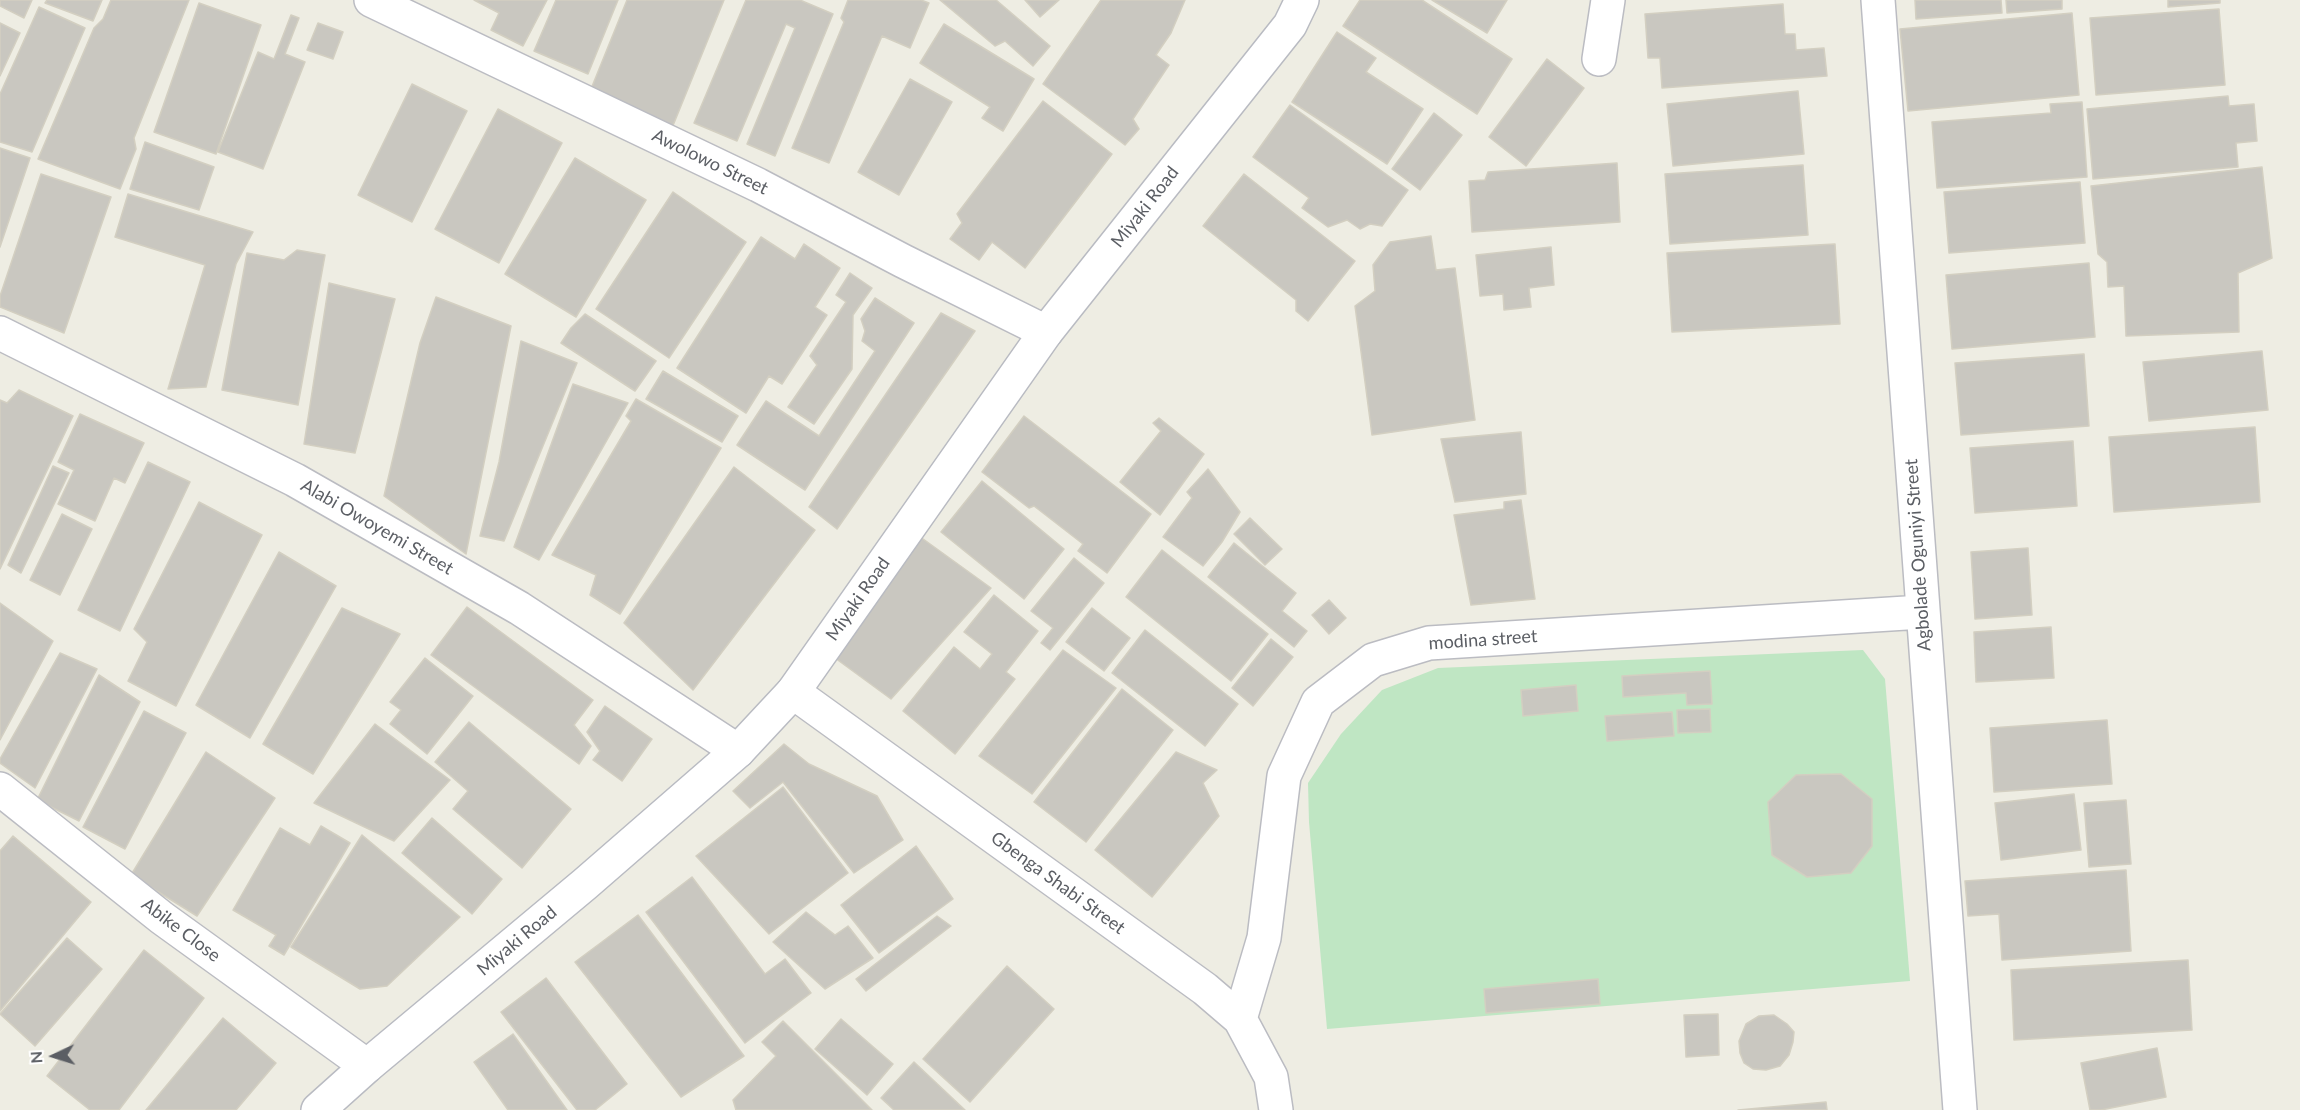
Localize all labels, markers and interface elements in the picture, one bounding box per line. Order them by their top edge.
street label: Awolowo Street [648,125,772,199]
street label: Miyaki Road [1107,162,1183,252]
street label: Agbolade Oguniyi Street [1901,458,1935,652]
street label: Alabi Owoyemi Street [297,475,457,579]
street label: Miyaki Road [821,553,895,645]
street label: modina street [1428,625,1538,655]
street label: Gbenga Shabi Street [987,827,1129,939]
street label: Abike Close [137,893,225,967]
street label: Miyaki Road [473,902,561,980]
north arrow [24,1026,84,1086]
text: N [26,1050,45,1064]

